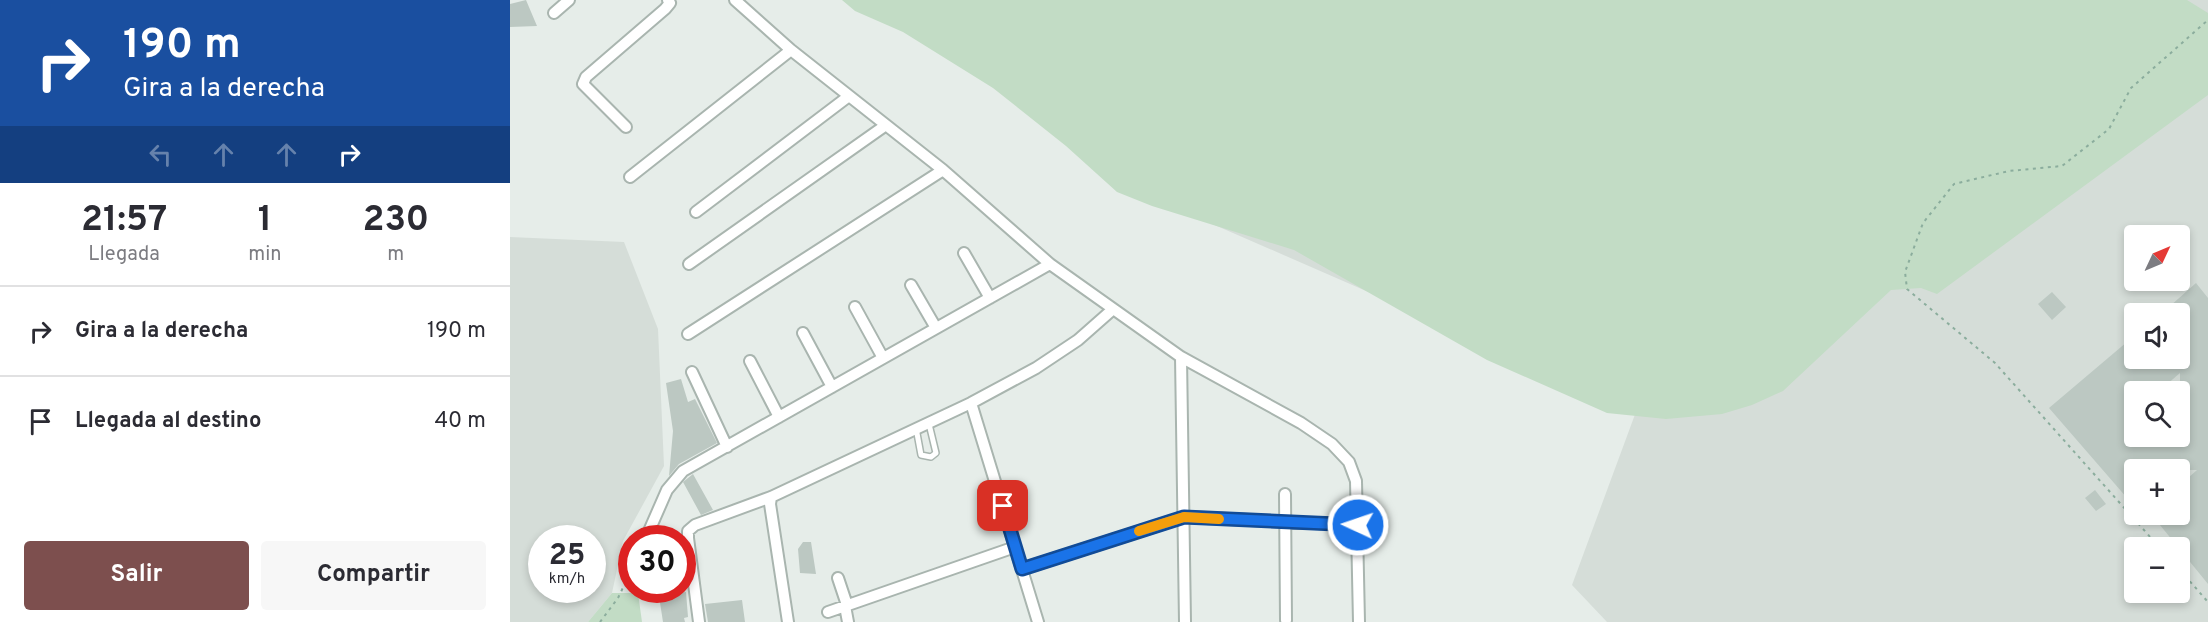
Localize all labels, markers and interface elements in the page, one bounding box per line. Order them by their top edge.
text: 190 m [123,20,241,73]
icon: right [24,24,102,102]
text: Gira a la derecha [123,72,325,106]
icon: left [144,138,177,171]
icon: ahead [207,138,240,171]
icon: ahead [270,138,303,171]
icon: right [333,138,366,171]
text: 21:57 [81,198,167,244]
text: 1 [258,198,272,244]
text: 230 [362,198,429,244]
north arrow [2124,225,2190,291]
map controls [2124,225,2190,603]
text: Llegada [88,242,160,268]
text: min [248,242,282,268]
text: m [387,242,404,268]
button: sound [2124,303,2190,369]
icon: right [24,315,57,348]
text: Gira a la derecha [75,318,248,345]
text: 190 m [427,318,486,345]
button: search [2124,381,2190,447]
icon: arrive [24,405,57,438]
text: Llegada al destino [75,408,261,435]
text: 40 m [434,408,486,435]
button: + [2124,459,2190,525]
pin [977,480,1028,531]
icon: arrive [986,489,1019,522]
position arrow [1326,493,1390,557]
speed limit sign: 30 [618,525,696,603]
button: − [2124,537,2190,603]
text: 25 [549,538,585,575]
button: Salir [24,541,249,610]
button: Compartir [261,541,486,610]
text: km/h [549,570,585,589]

